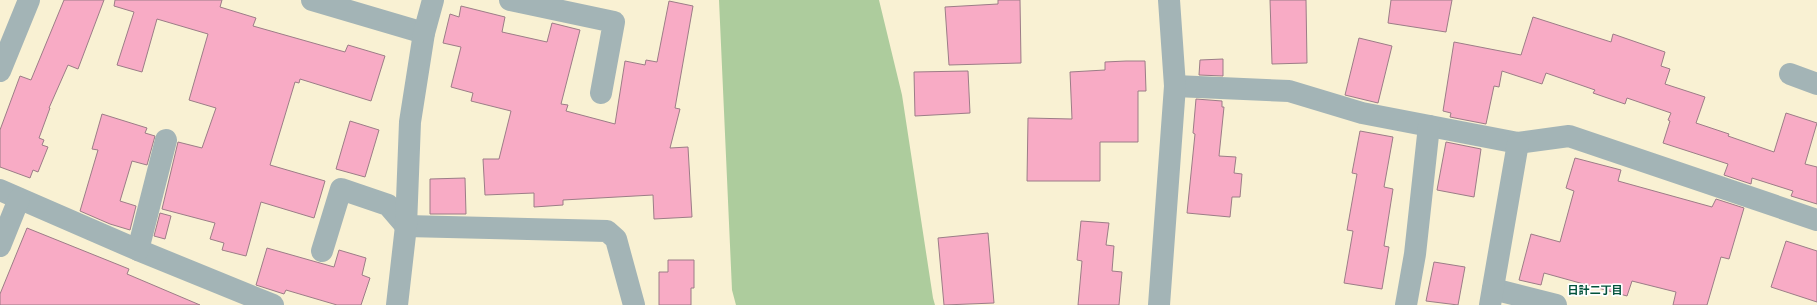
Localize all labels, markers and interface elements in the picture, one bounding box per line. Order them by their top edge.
district label: 日計二丁目 [1568,283,1623,296]

